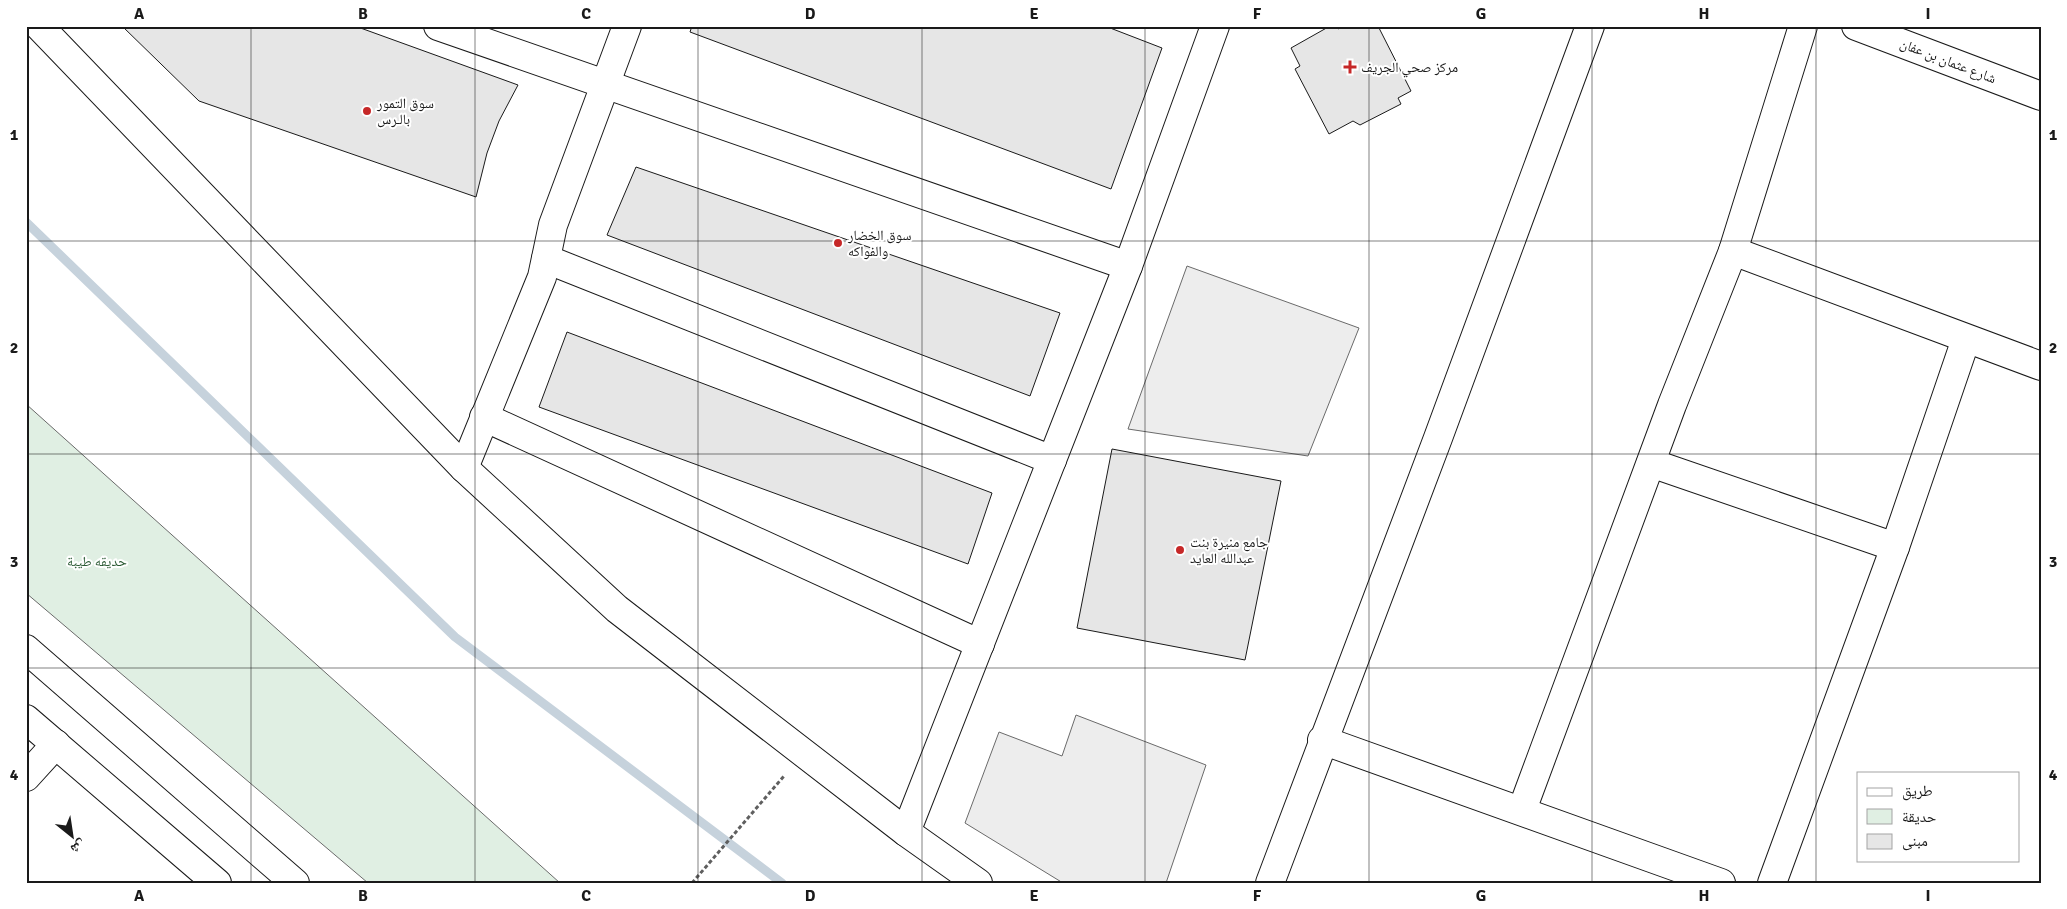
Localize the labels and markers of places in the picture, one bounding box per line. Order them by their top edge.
place label: مركز صحي الجريف [1361,59,1458,78]
marker: مركز صحي الجريف [1343,60,1357,74]
place label: سوق التمور بالـرس [376,95,434,128]
marker: سوق التمور بالـرس [361,105,373,117]
place label: سوق الخضار والفواكه [847,227,911,260]
marker: سوق الخضار والفواكه [832,237,844,249]
place label: جامع منيرة بنت عبدالله العايد [1190,534,1268,567]
marker: جامع منيرة بنت عبدالله العايد [1174,544,1186,556]

